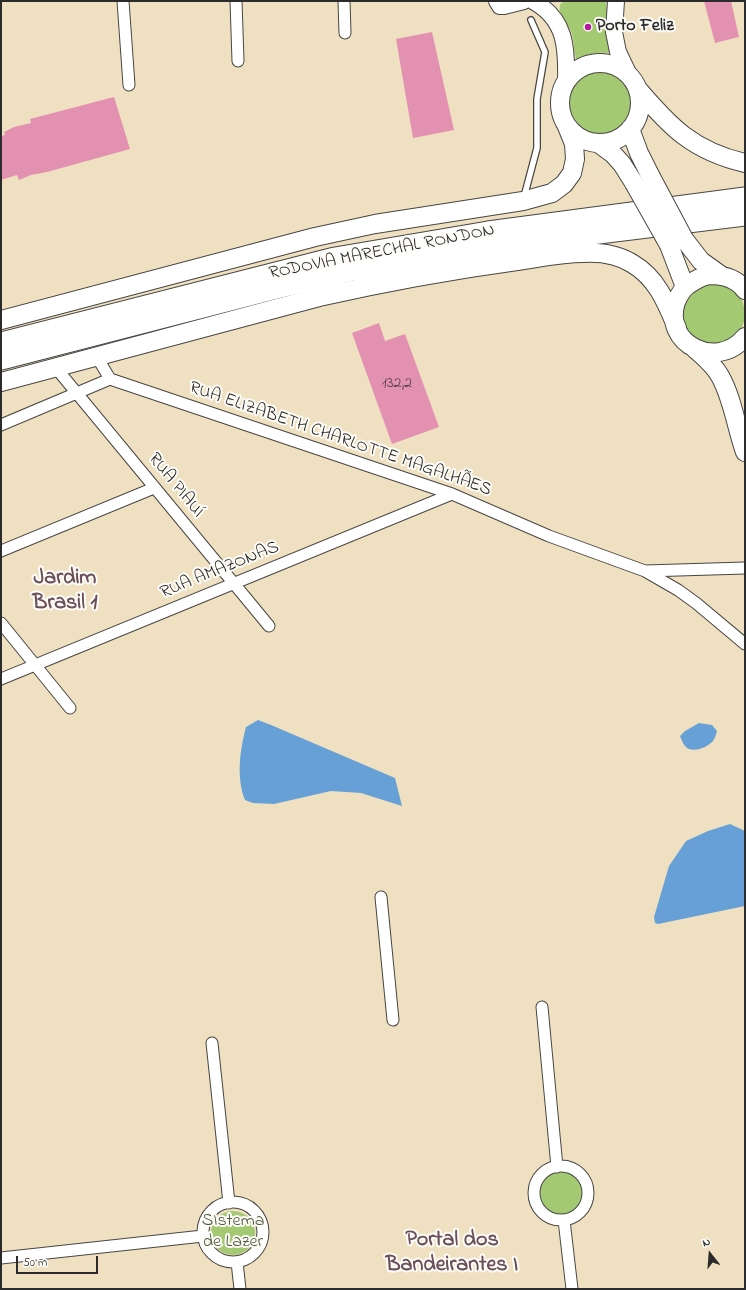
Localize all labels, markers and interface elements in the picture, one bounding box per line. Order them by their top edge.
place label: Porto Feliz [596,16,674,38]
marker: Porto Feliz [583,22,593,32]
street label: RODOVIA MARECHAL RONDON [267,221,497,285]
house number: 132,2 [382,374,412,394]
street label: RUA ELIZABETH CHARLOTTE MAGALHÃES [186,378,494,502]
street label: RUA PIAUÍ [142,449,208,523]
street label: RUA AMAZONAS [157,537,283,605]
district label: Jardim Brasil 1 [33,566,97,618]
park label: SIstema de Lazer [202,1211,264,1254]
district label: Portal dos Bandeirantes I [386,1228,518,1280]
north arrow [690,1234,730,1274]
text: N [701,1234,712,1251]
scale bar [18,1248,100,1274]
text: 50 m [23,1254,47,1272]

